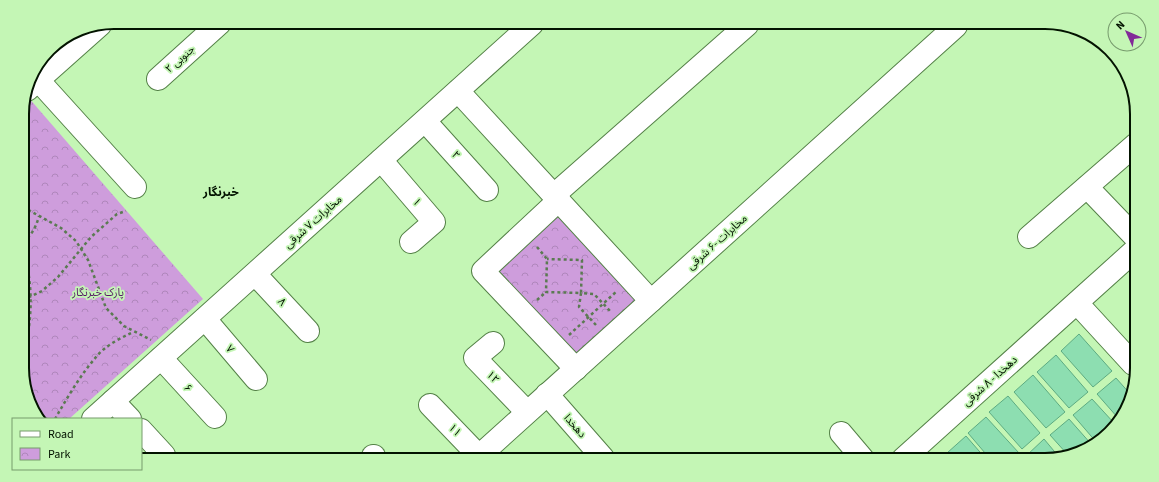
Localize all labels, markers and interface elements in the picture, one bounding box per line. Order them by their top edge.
north arrow [1107,12,1147,52]
text: N [1112,17,1128,33]
street label: ۲ جنوبی [162,41,198,76]
street label: ۲ [448,148,464,162]
district label: خبرنگار [202,184,239,201]
street label: مخابرات ۷ شرقی [281,192,345,252]
street label: ۱ [409,195,425,209]
street label: مخابرات -۶ شرقی [684,211,751,273]
park label: پارک خبرنگار [71,285,124,300]
street label: ۸ [274,295,290,310]
street label: ۷ [222,342,238,357]
street label: دهخدا - ۸ شرقی [959,352,1021,410]
street label: ۱۲ [483,367,503,387]
street label: ۶ [180,381,196,395]
street label: دهخدا [560,411,590,441]
legend [12,418,142,470]
street label: ۱۱ [445,420,465,440]
text: Road [48,426,74,443]
text: Park [48,446,70,463]

